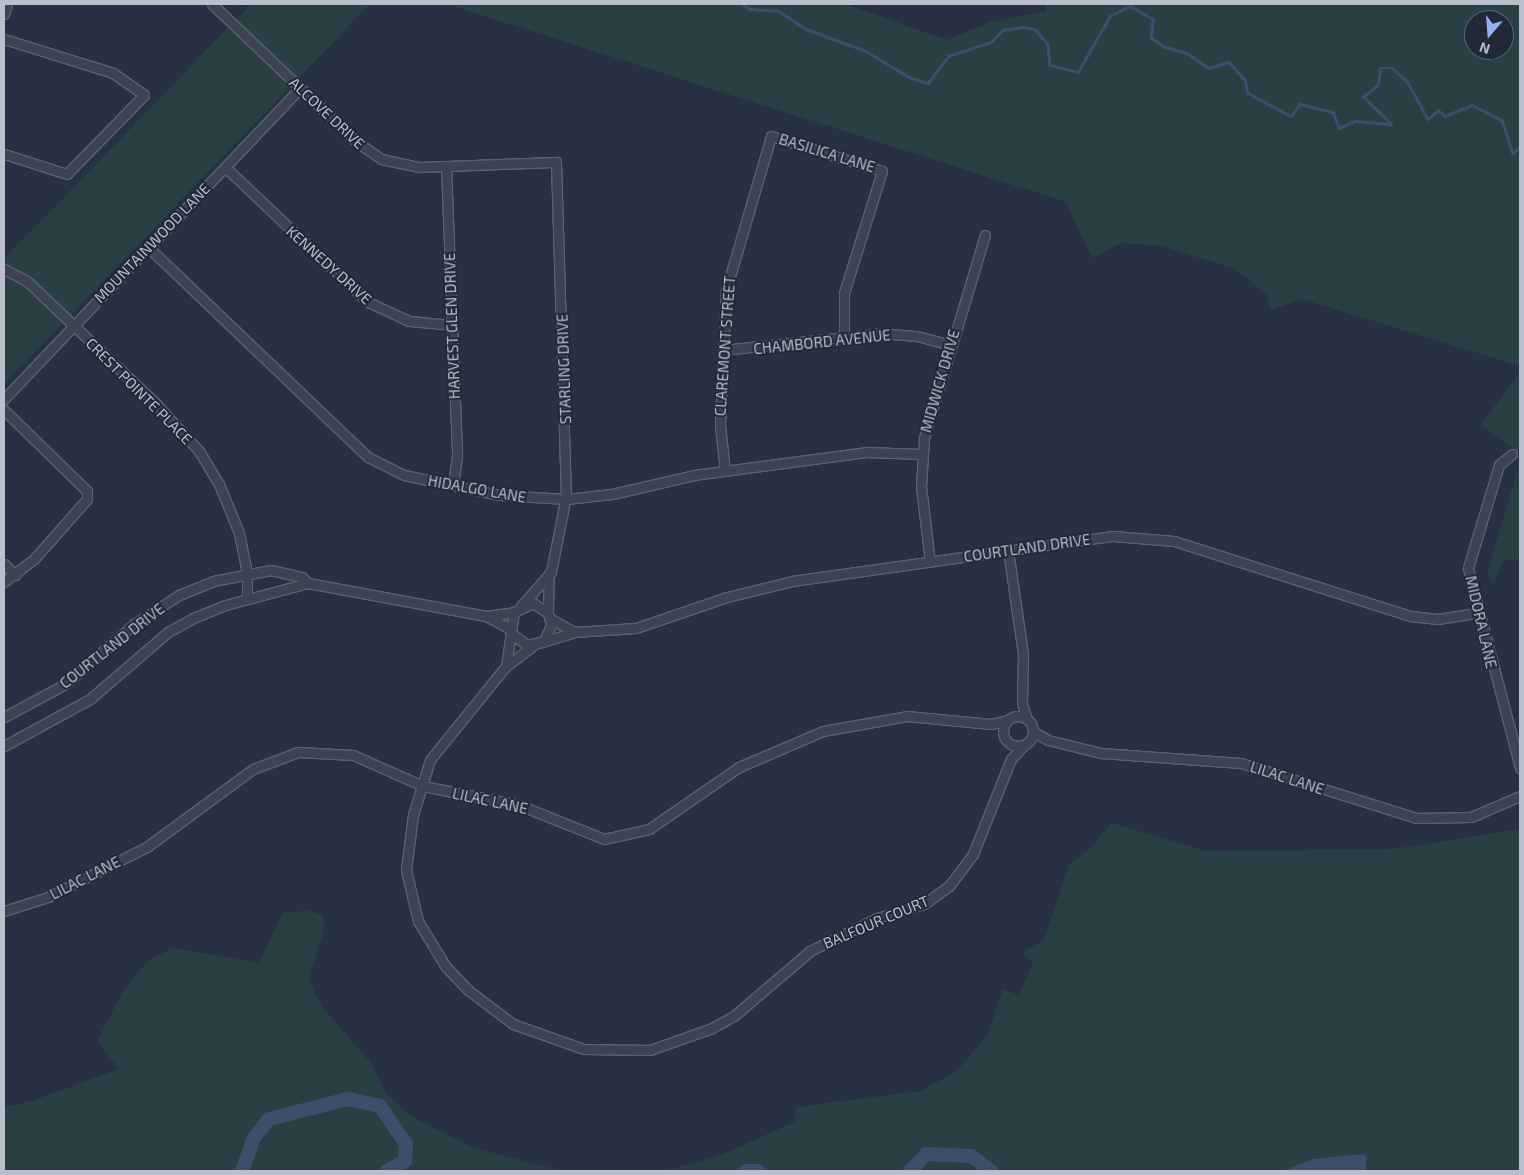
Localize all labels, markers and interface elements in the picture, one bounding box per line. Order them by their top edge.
north arrow [1464,10,1514,60]
text: N [1477,39,1492,58]
street label: ALCOVE DRIVE [286,73,368,153]
street label: BASILICA LANE [777,130,877,176]
street label: MOUNTAINWOOD LANE [90,180,214,306]
street label: KENNEDY DRIVE [282,222,376,308]
street label: HARVEST GLEN DRIVE [440,252,464,400]
street label: CLAREMONT STREET [711,275,739,417]
street label: STARLING DRIVE [553,313,575,425]
street label: CHAMBORD AVENUE [752,326,892,358]
street label: MIDWICK DRIVE [917,327,963,435]
street label: CREST POINTE PLACE [82,334,196,448]
street label: HIDALGO LANE [426,472,528,506]
street label: COURTLAND DRIVE [962,530,1092,566]
street label: MIDORA LANE [1462,574,1500,670]
street label: COURTLAND DRIVE [56,600,168,692]
street label: LILAC LANE [1248,758,1326,798]
street label: LILAC LANE [451,784,529,818]
street label: LILAC LANE [47,853,123,903]
street label: BALFOUR COURT [820,892,932,952]

